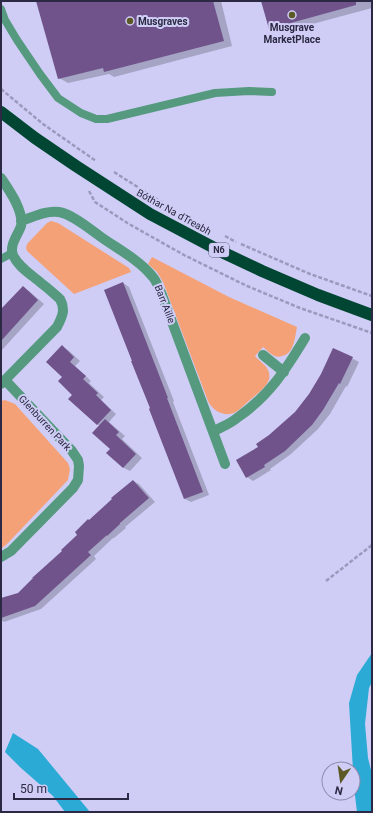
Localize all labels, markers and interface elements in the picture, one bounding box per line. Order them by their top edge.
marker: Musgrave MarketPlace [287,10,297,20]
marker: Musgraves [125,16,135,26]
place label: Musgraves [138,16,188,27]
place label: Musgrave MarketPlace [264,22,321,45]
street label: Bóthar Na dTreabh [135,187,213,237]
road number: N6 [209,243,229,257]
street label: Barr Aille [153,283,177,325]
street label: Glenburren Park [17,393,74,454]
north arrow [321,761,361,801]
scale bar [14,775,128,801]
text: 50 m [20,782,47,796]
text: N [333,783,344,797]

